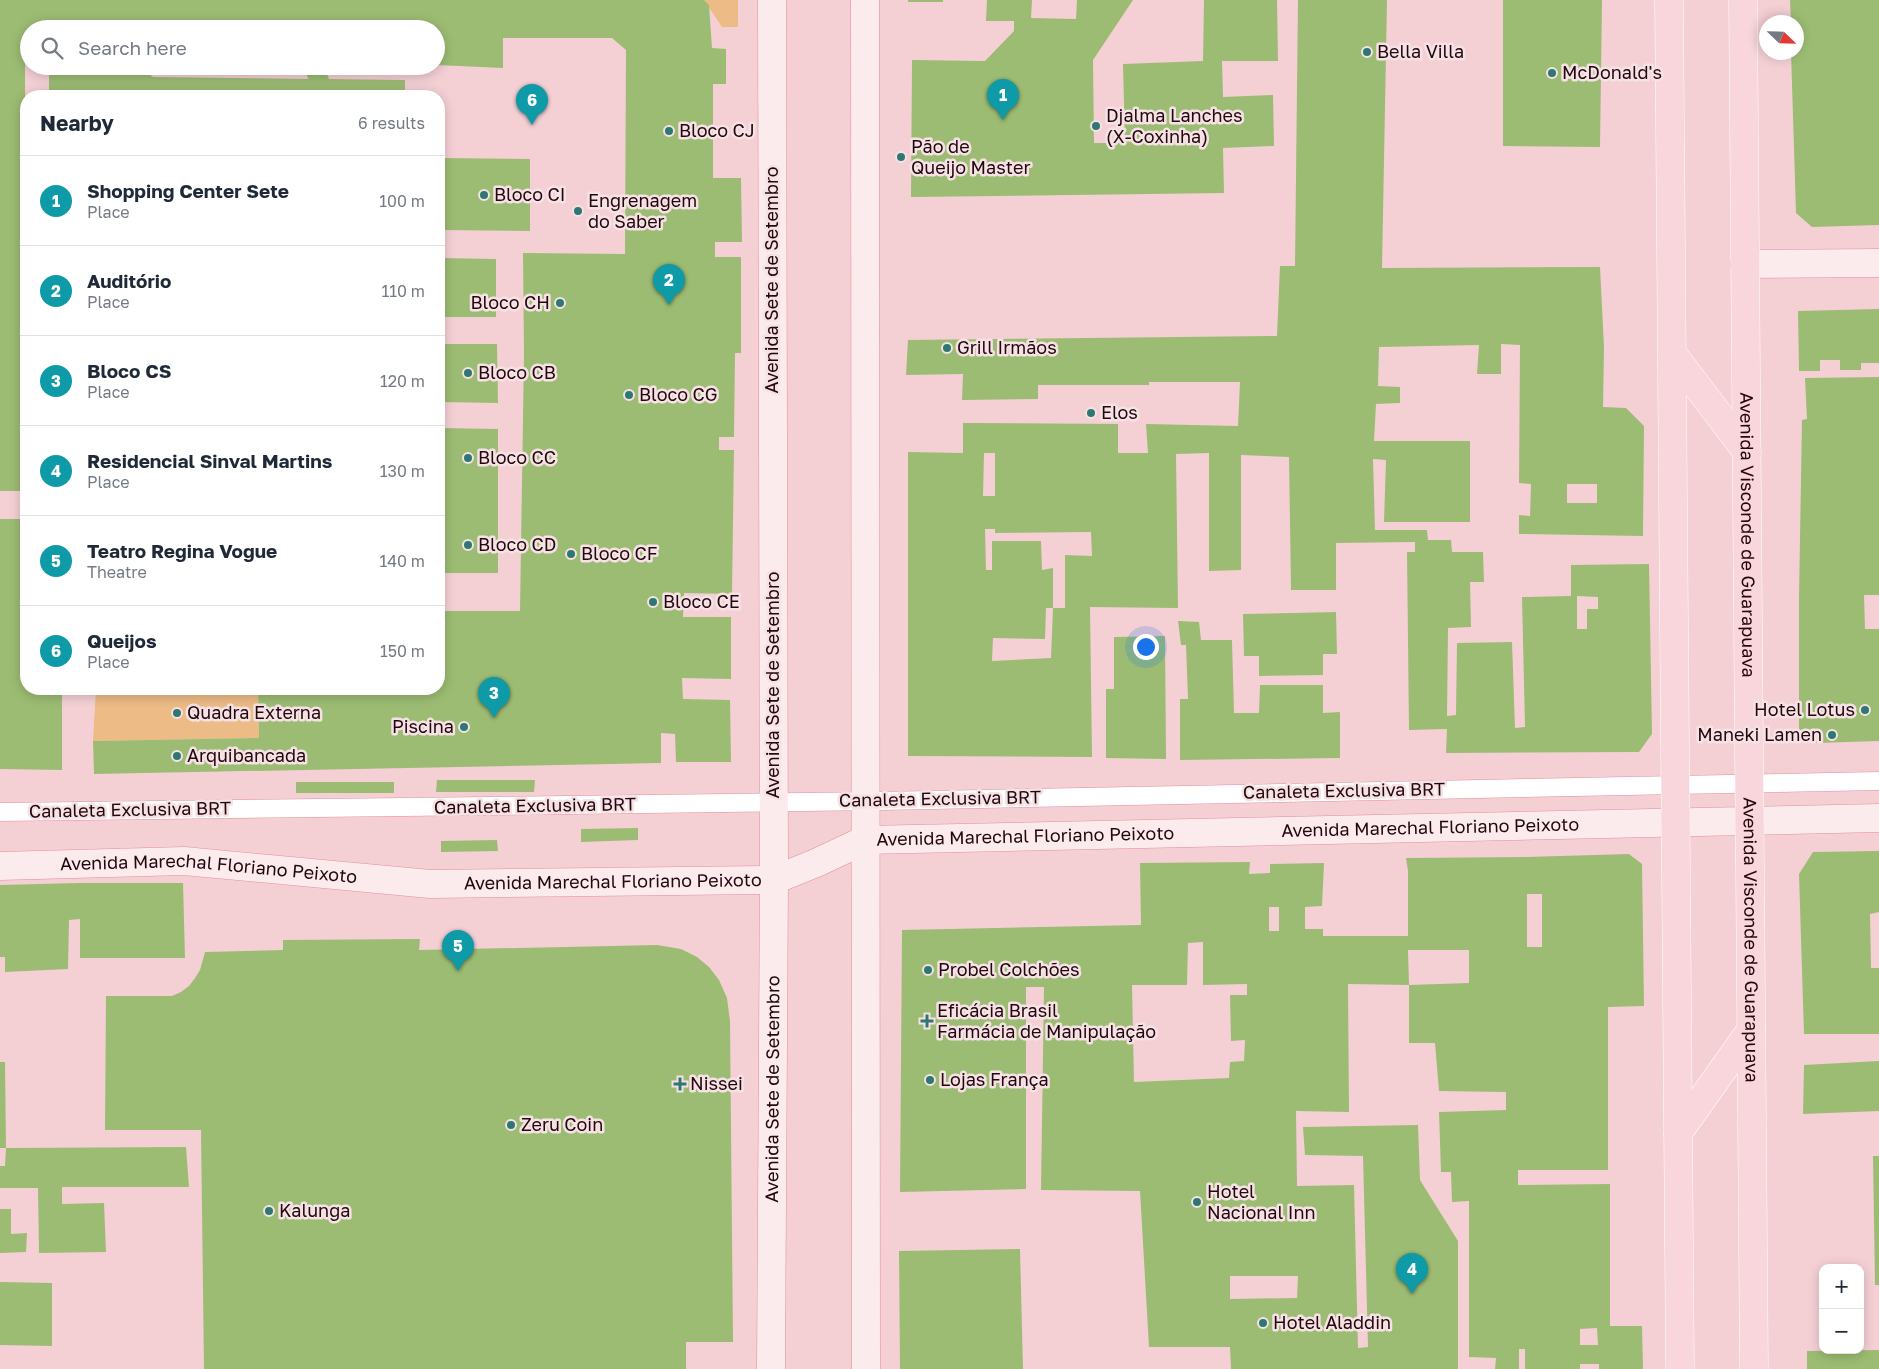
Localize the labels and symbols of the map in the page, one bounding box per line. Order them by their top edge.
north arrow [1759,15,1804,60]
place label: Bella Villa [1377,40,1464,62]
marker: Bella Villa [1361,46,1373,58]
place label: McDonald's [1562,61,1662,83]
marker: McDonald's [1546,67,1558,79]
pin: 1 [987,79,1019,120]
pin: 6 [516,84,548,125]
place label: Djalma Lanches (X-Coxinha) [1106,104,1243,147]
place label: Bloco CJ [679,119,755,141]
marker: Djalma Lanches (X-Coxinha) [1090,120,1102,132]
marker: Bloco CJ [663,125,675,137]
place label: Pão de Queijo Master [911,135,1030,178]
marker: Pão de Queijo Master [895,151,907,163]
street label: Avenida Sete de Setembro [760,166,782,394]
place label: Bloco CI [494,183,565,205]
marker: Bloco CI [478,189,490,201]
place label: Engrenagem do Saber [588,189,697,232]
marker: Engrenagem do Saber [572,205,584,217]
pin: 2 [653,264,685,305]
place label: Bloco CH [471,291,550,313]
marker: Bloco CH [554,297,566,309]
place label: Grill Irmãos [957,336,1057,358]
marker: Grill Irmãos [941,342,953,354]
place label: Bloco CB [478,361,556,383]
marker: Bloco CB [462,367,474,379]
place label: Bloco CG [639,383,717,405]
marker: Bloco CG [623,389,635,401]
street label: Avenida Visconde de Guarapuava [1736,392,1760,678]
place label: Elos [1101,401,1138,423]
marker: Elos [1085,407,1097,419]
place label: Bloco CC [478,446,556,468]
marker: Bloco CC [462,452,474,464]
place label: Bloco CD [478,533,556,555]
marker: Bloco CD [462,539,474,551]
place label: Bloco CF [581,542,658,564]
marker: Bloco CF [565,548,577,560]
street label: Avenida Sete de Setembro [761,571,783,799]
place label: Bloco CE [663,590,740,612]
marker: Bloco CE [647,596,659,608]
your location [1133,634,1159,660]
pin: 3 [478,677,510,718]
place label: Hotel Lotus [1754,698,1855,720]
place label: Quadra Externa [187,701,321,723]
marker: Hotel Lotus [1859,704,1871,716]
marker: Quadra Externa [171,707,183,719]
place label: Piscina [392,715,454,737]
marker: Piscina [458,721,470,733]
place label: Maneki Lamen [1697,723,1822,745]
marker: Maneki Lamen [1826,729,1838,741]
place label: Arquibancada [187,744,306,766]
marker: Arquibancada [171,750,183,762]
street label: Canaleta Exclusiva BRT [1243,777,1445,803]
street label: Canaleta Exclusiva BRT [839,785,1041,811]
street label: Canaleta Exclusiva BRT [434,792,636,818]
street label: Canaleta Exclusiva BRT [29,796,231,822]
street label: Avenida Visconde de Guarapuava [1739,797,1764,1083]
street label: Avenida Marechal Floriano Peixoto [1281,813,1579,841]
street label: Avenida Marechal Floriano Peixoto [876,821,1175,850]
street label: Avenida Marechal Floriano Peixoto [60,849,358,887]
street label: Avenida Marechal Floriano Peixoto [464,868,762,894]
pin: 5 [442,930,474,971]
place label: Probel Colchões [938,958,1079,980]
marker: Probel Colchões [922,964,934,976]
street label: Avenida Sete de Setembro [760,975,783,1203]
place label: Eficácia Brasil Farmácia de Manipulação [937,999,1156,1042]
marker: Eficácia Brasil Farmácia de Manipulação [921,1015,933,1027]
place label: Lojas França [940,1068,1049,1090]
place label: Nissei [690,1072,743,1094]
marker: Lojas França [924,1074,936,1086]
marker: Nissei [674,1078,686,1090]
place label: Zeru Coin [521,1113,603,1135]
marker: Zeru Coin [505,1119,517,1131]
place label: Hotel Nacional Inn [1207,1180,1316,1223]
marker: Hotel Nacional Inn [1191,1196,1203,1208]
place label: Kalunga [279,1199,350,1221]
marker: Kalunga [263,1205,275,1217]
pin: 4 [1396,1253,1428,1294]
place label: Hotel Aladdin [1273,1311,1391,1333]
marker: Hotel Aladdin [1257,1317,1269,1329]

